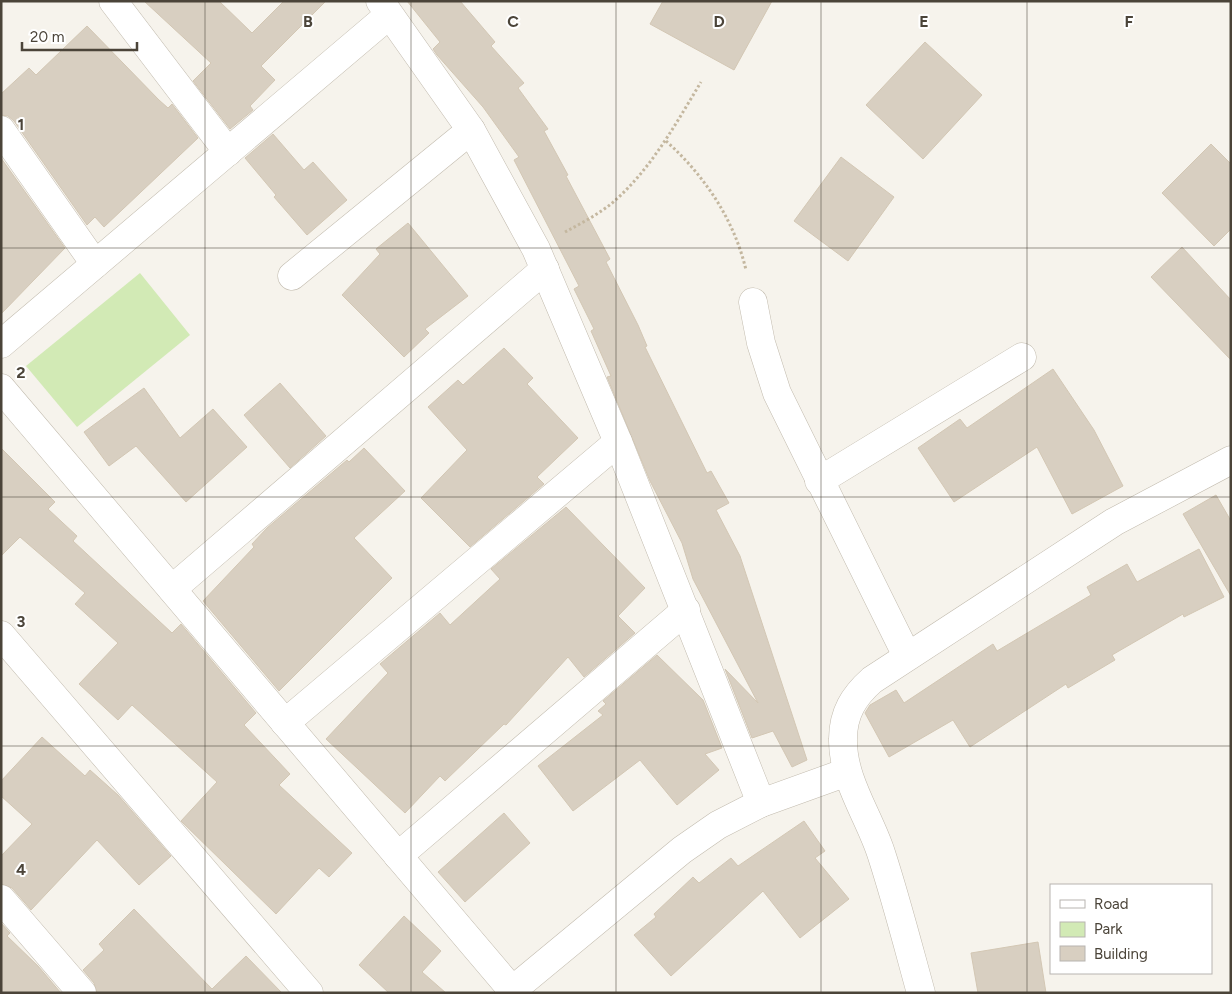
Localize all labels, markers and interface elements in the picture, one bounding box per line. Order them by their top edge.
text: B [303,12,313,31]
text: C [507,12,519,31]
text: D [713,12,725,31]
text: E [919,12,929,31]
text: F [1125,12,1134,31]
scale bar [22,20,138,52]
text: 20 m [30,28,64,46]
text: 1 [18,115,24,134]
text: 2 [16,363,26,382]
text: 3 [17,612,26,631]
text: 4 [16,860,26,879]
legend [1050,884,1212,974]
text: Road [1094,895,1129,913]
text: Park [1094,920,1123,938]
text: Building [1094,945,1148,963]

